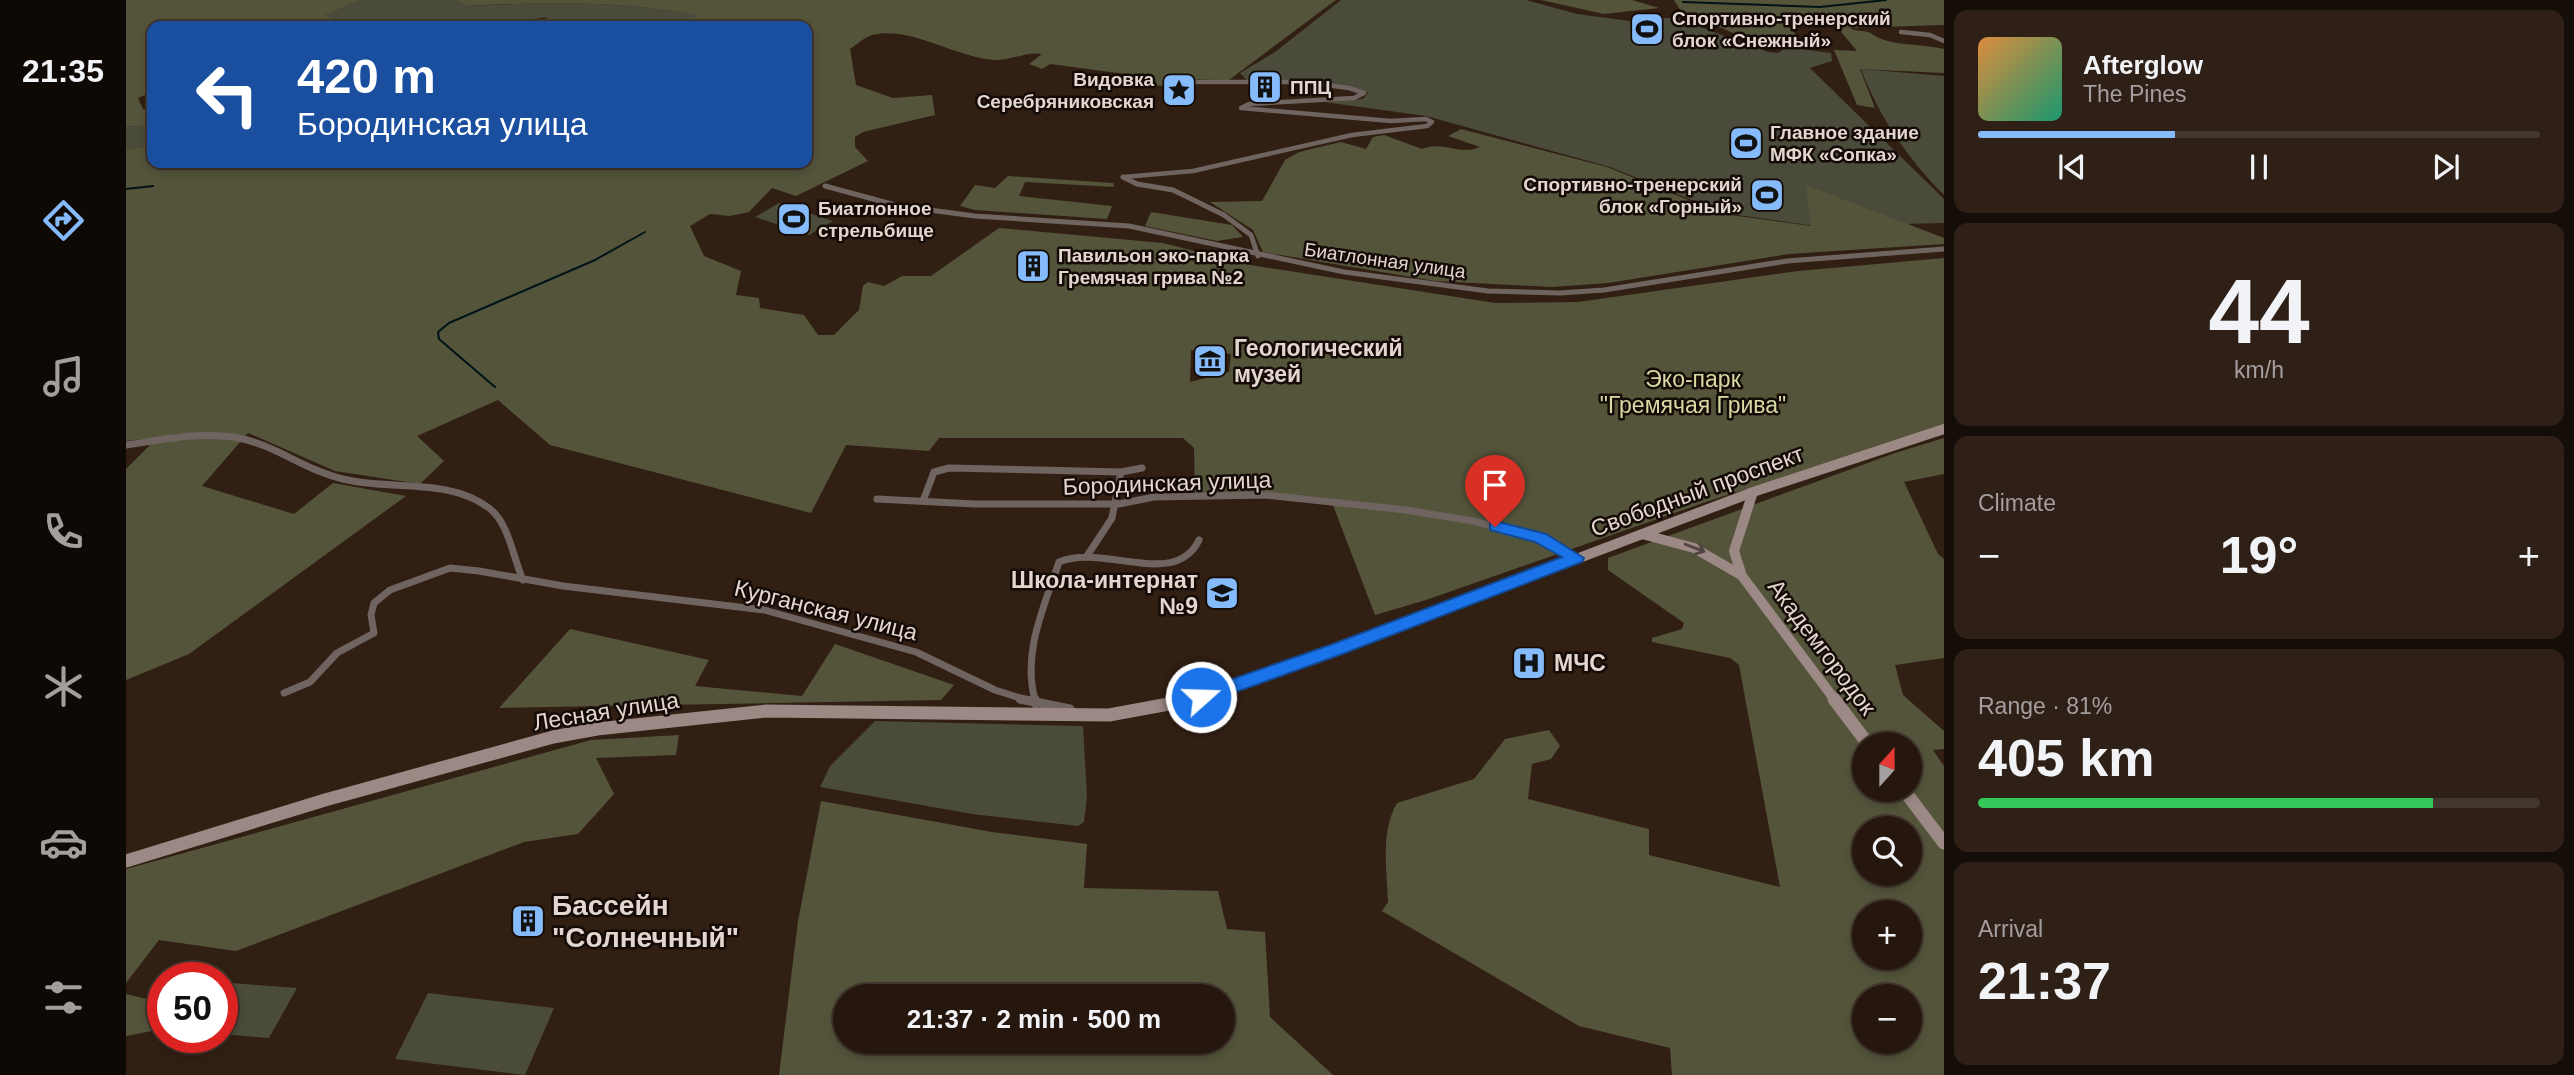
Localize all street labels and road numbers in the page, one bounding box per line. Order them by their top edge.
street label: Биатлонная улица [1303,239,1467,282]
street label: Свободный проспект [1587,440,1807,542]
street label: Бородинская улица [1062,466,1272,500]
street label: Академгородок [1763,574,1882,721]
street label: Курганская улица [732,575,920,645]
street label: Лесная улица [531,687,681,735]

